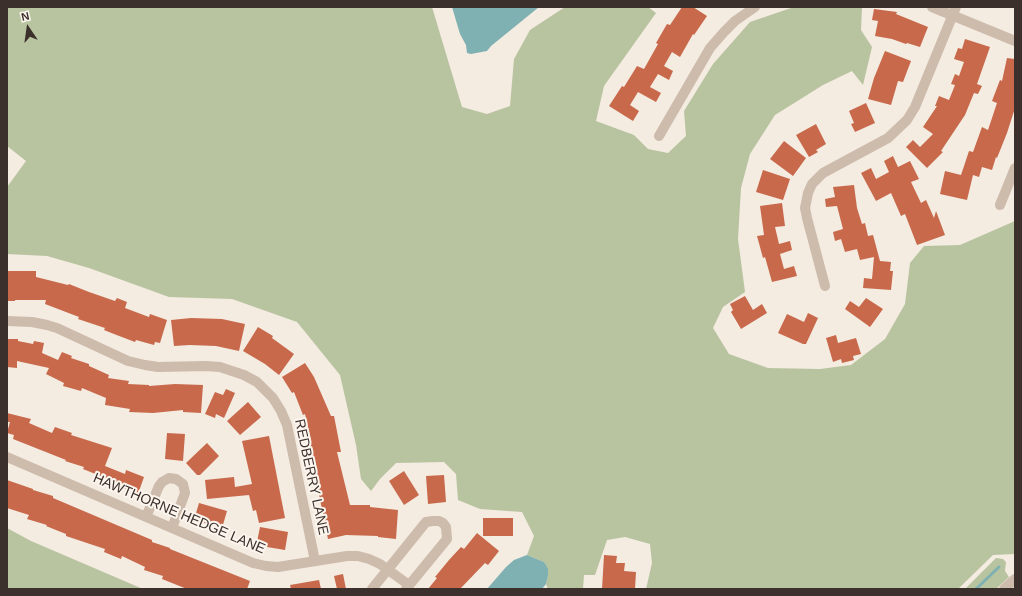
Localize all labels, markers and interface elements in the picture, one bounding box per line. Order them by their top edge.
north arrow [8,8,48,48]
text: N [20,10,31,23]
street label: REDBERRY LANE [291,418,331,536]
street label: HAWTHORNE HEDGE LANE [90,470,268,558]

